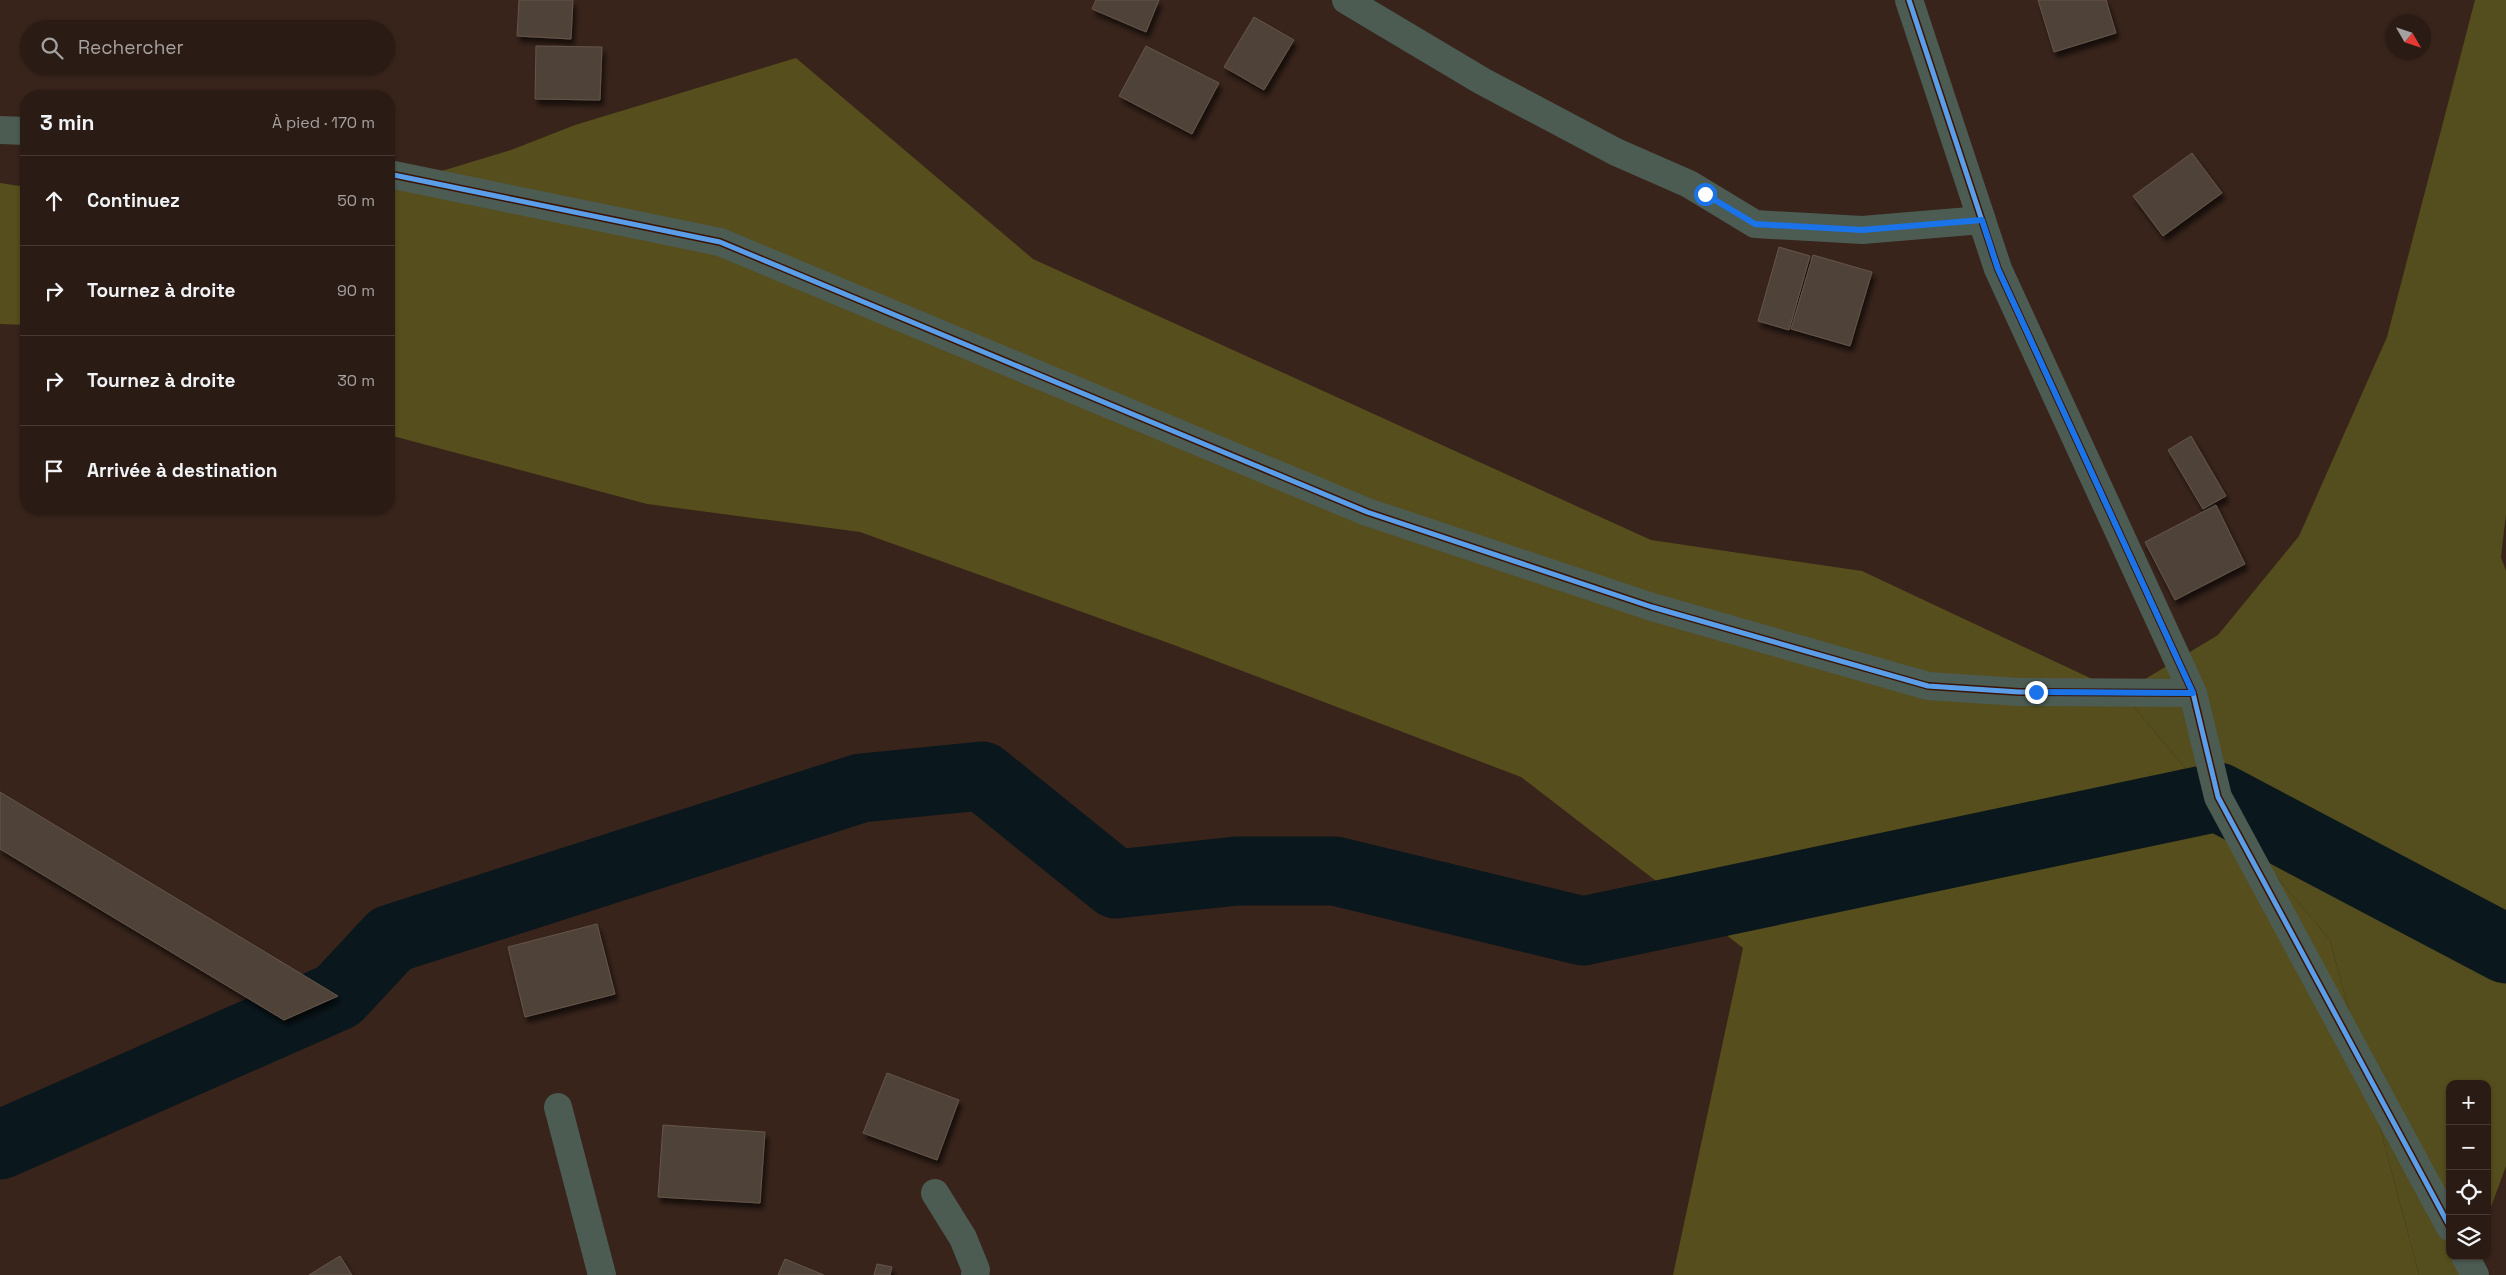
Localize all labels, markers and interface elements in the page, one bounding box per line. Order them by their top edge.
north arrow [2386,15,2431,60]
search box [20,20,395,75]
icon: search [38,34,66,62]
text: Rechercher [78,35,184,60]
text: 3 min [40,109,95,136]
text: À pied · 170 m [272,112,375,133]
route start [1694,183,1717,206]
icon: ahead [40,187,68,215]
text: Continuez [87,188,180,213]
text: 50 m [337,190,375,211]
icon: right [40,277,68,305]
text: Tournez à droite [87,278,236,303]
text: 90 m [337,280,375,301]
icon: right [40,367,68,395]
text: Tournez à droite [87,368,236,393]
text: 30 m [337,370,375,391]
icon: arrive [40,457,68,485]
text: Arrivée à destination [87,458,277,483]
route end [2025,681,2048,704]
map controls [2446,1080,2491,1260]
button: + [2446,1080,2491,1125]
button: − [2446,1125,2491,1170]
button: locate [2446,1170,2491,1215]
button: layers [2446,1215,2491,1260]

